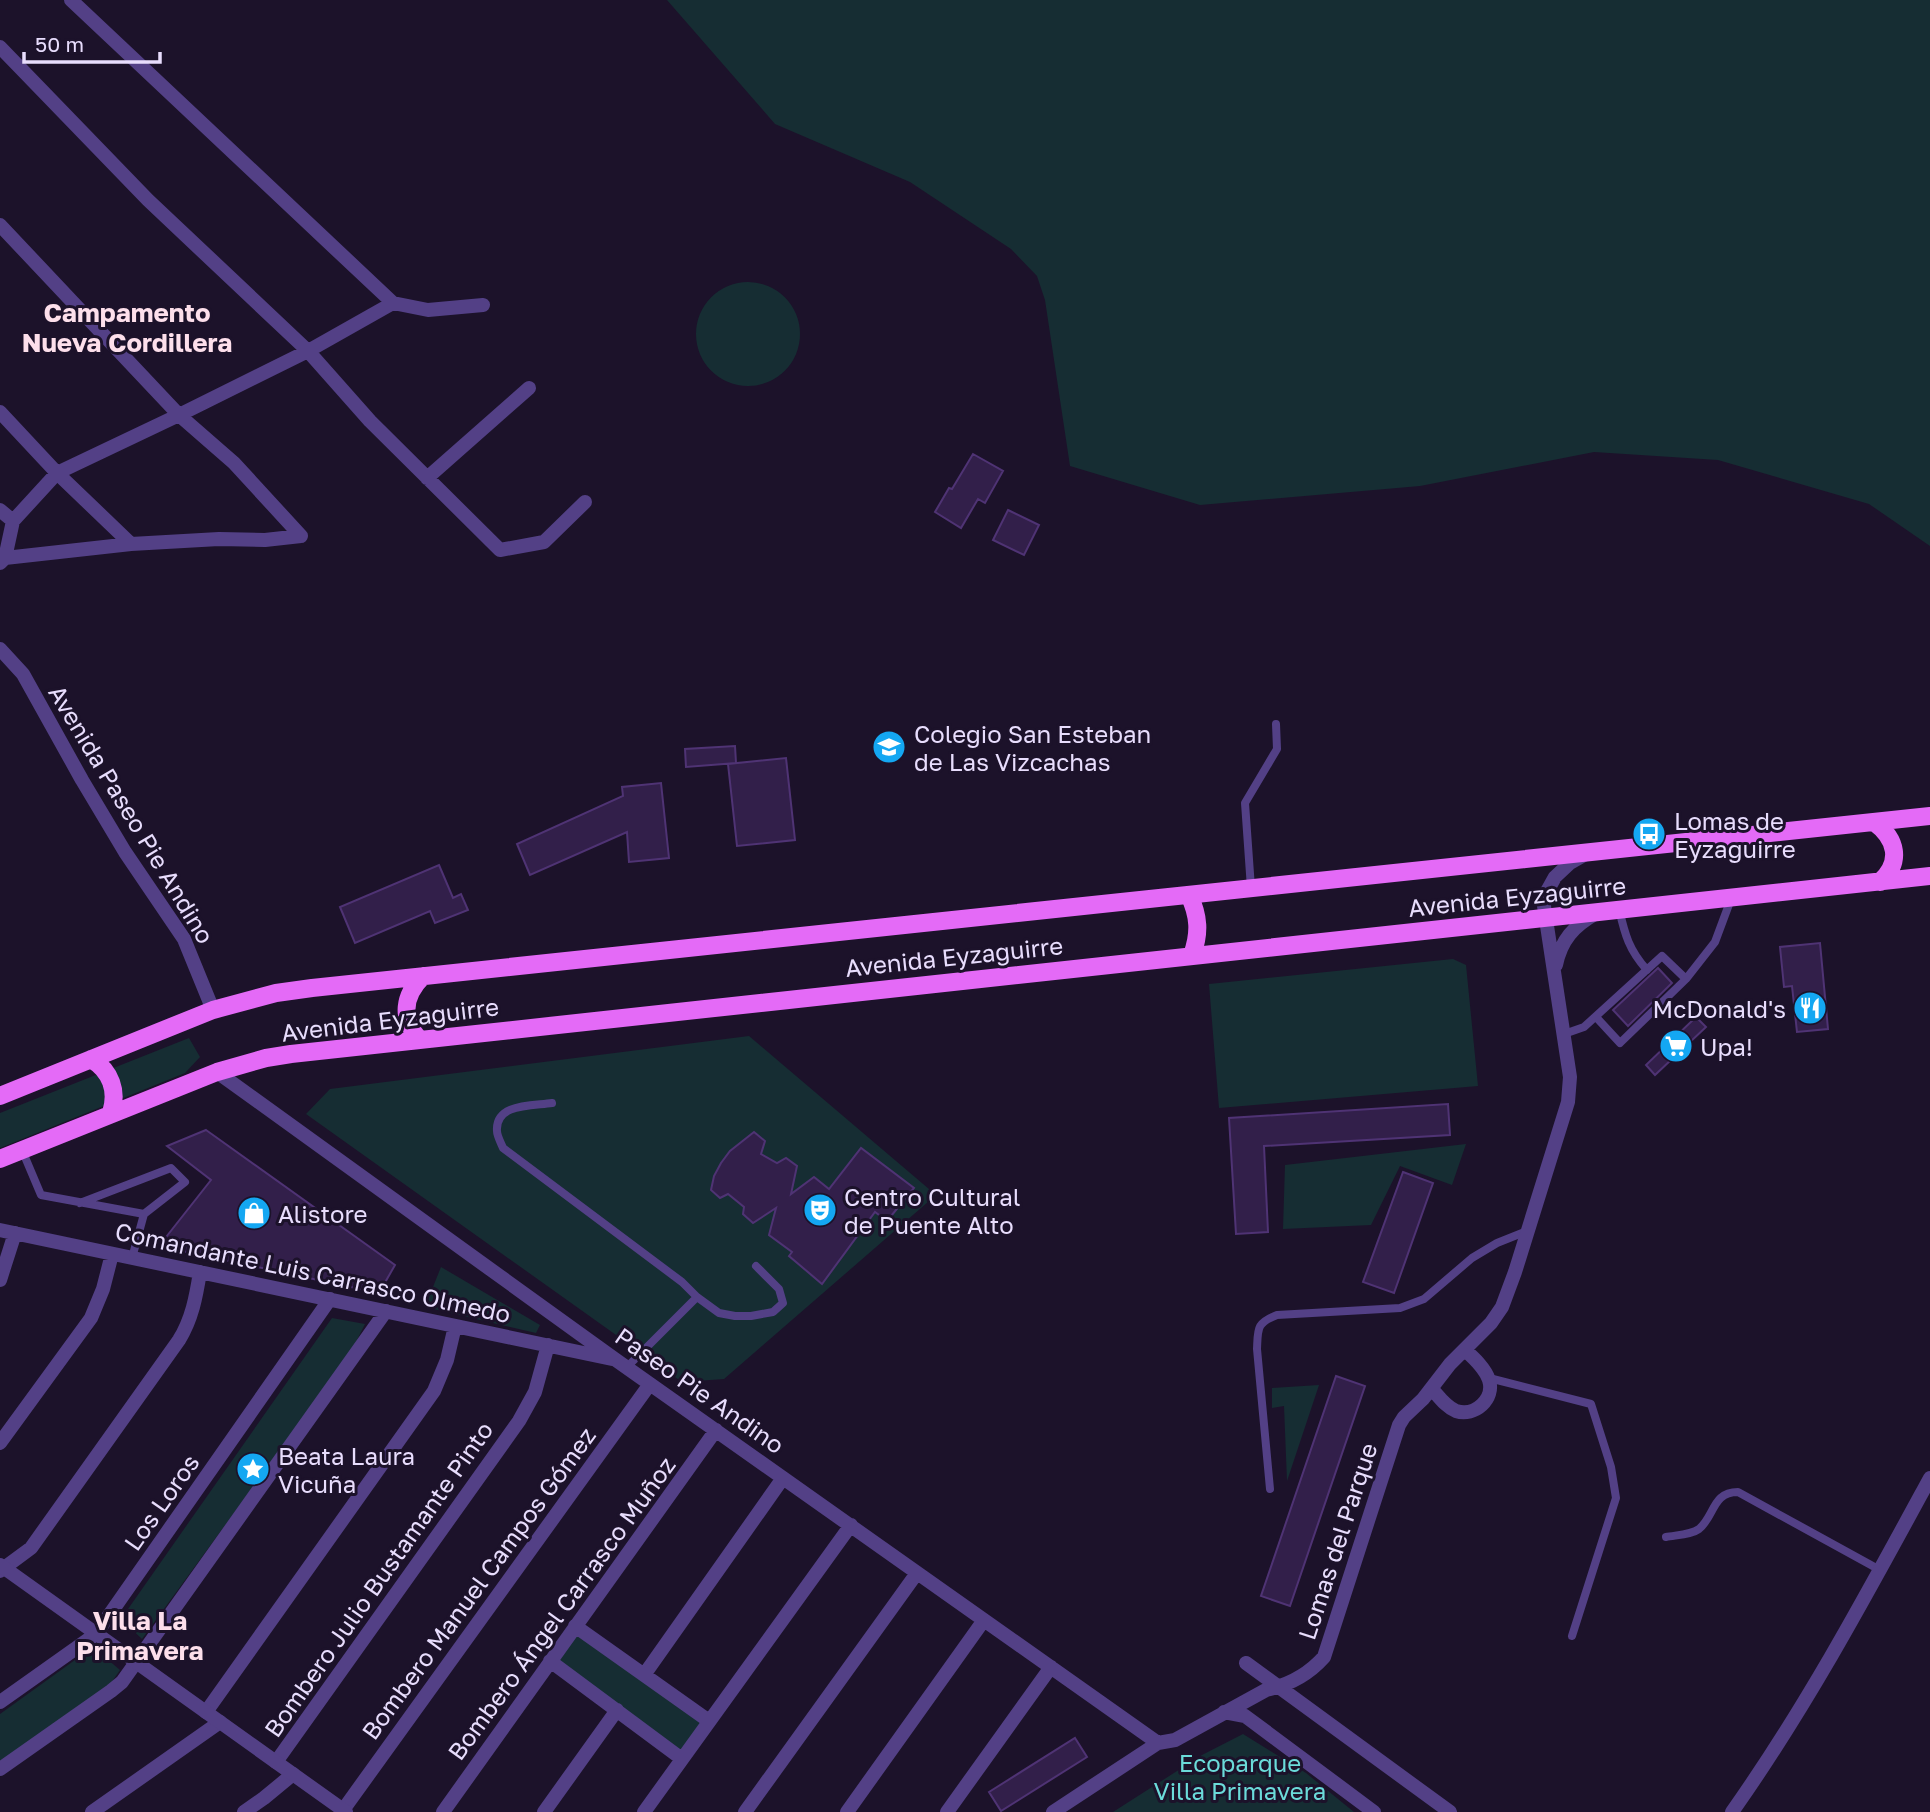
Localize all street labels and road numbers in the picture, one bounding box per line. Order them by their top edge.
street label: Avenida Paseo Pie Andino [43,680,221,948]
street label: Avenida Eyzaguirre [1407,870,1627,922]
street label: Avenida Eyzaguirre [844,930,1064,982]
street label: Avenida Eyzaguirre [280,991,500,1047]
street label: Comandante Luis Carrasco Olmedo [113,1216,513,1328]
street label: Paseo Pie Andino [610,1321,790,1459]
street label: Bombero Julio Bustamante Pinto [258,1416,498,1742]
street label: Bombero Manuel Campos Gómez [355,1421,601,1745]
street label: Lomas del Parque [1292,1439,1382,1643]
street label: Los Loros [117,1448,205,1556]
street label: Bombero Ángel Carrasco Muñoz [441,1451,681,1765]

